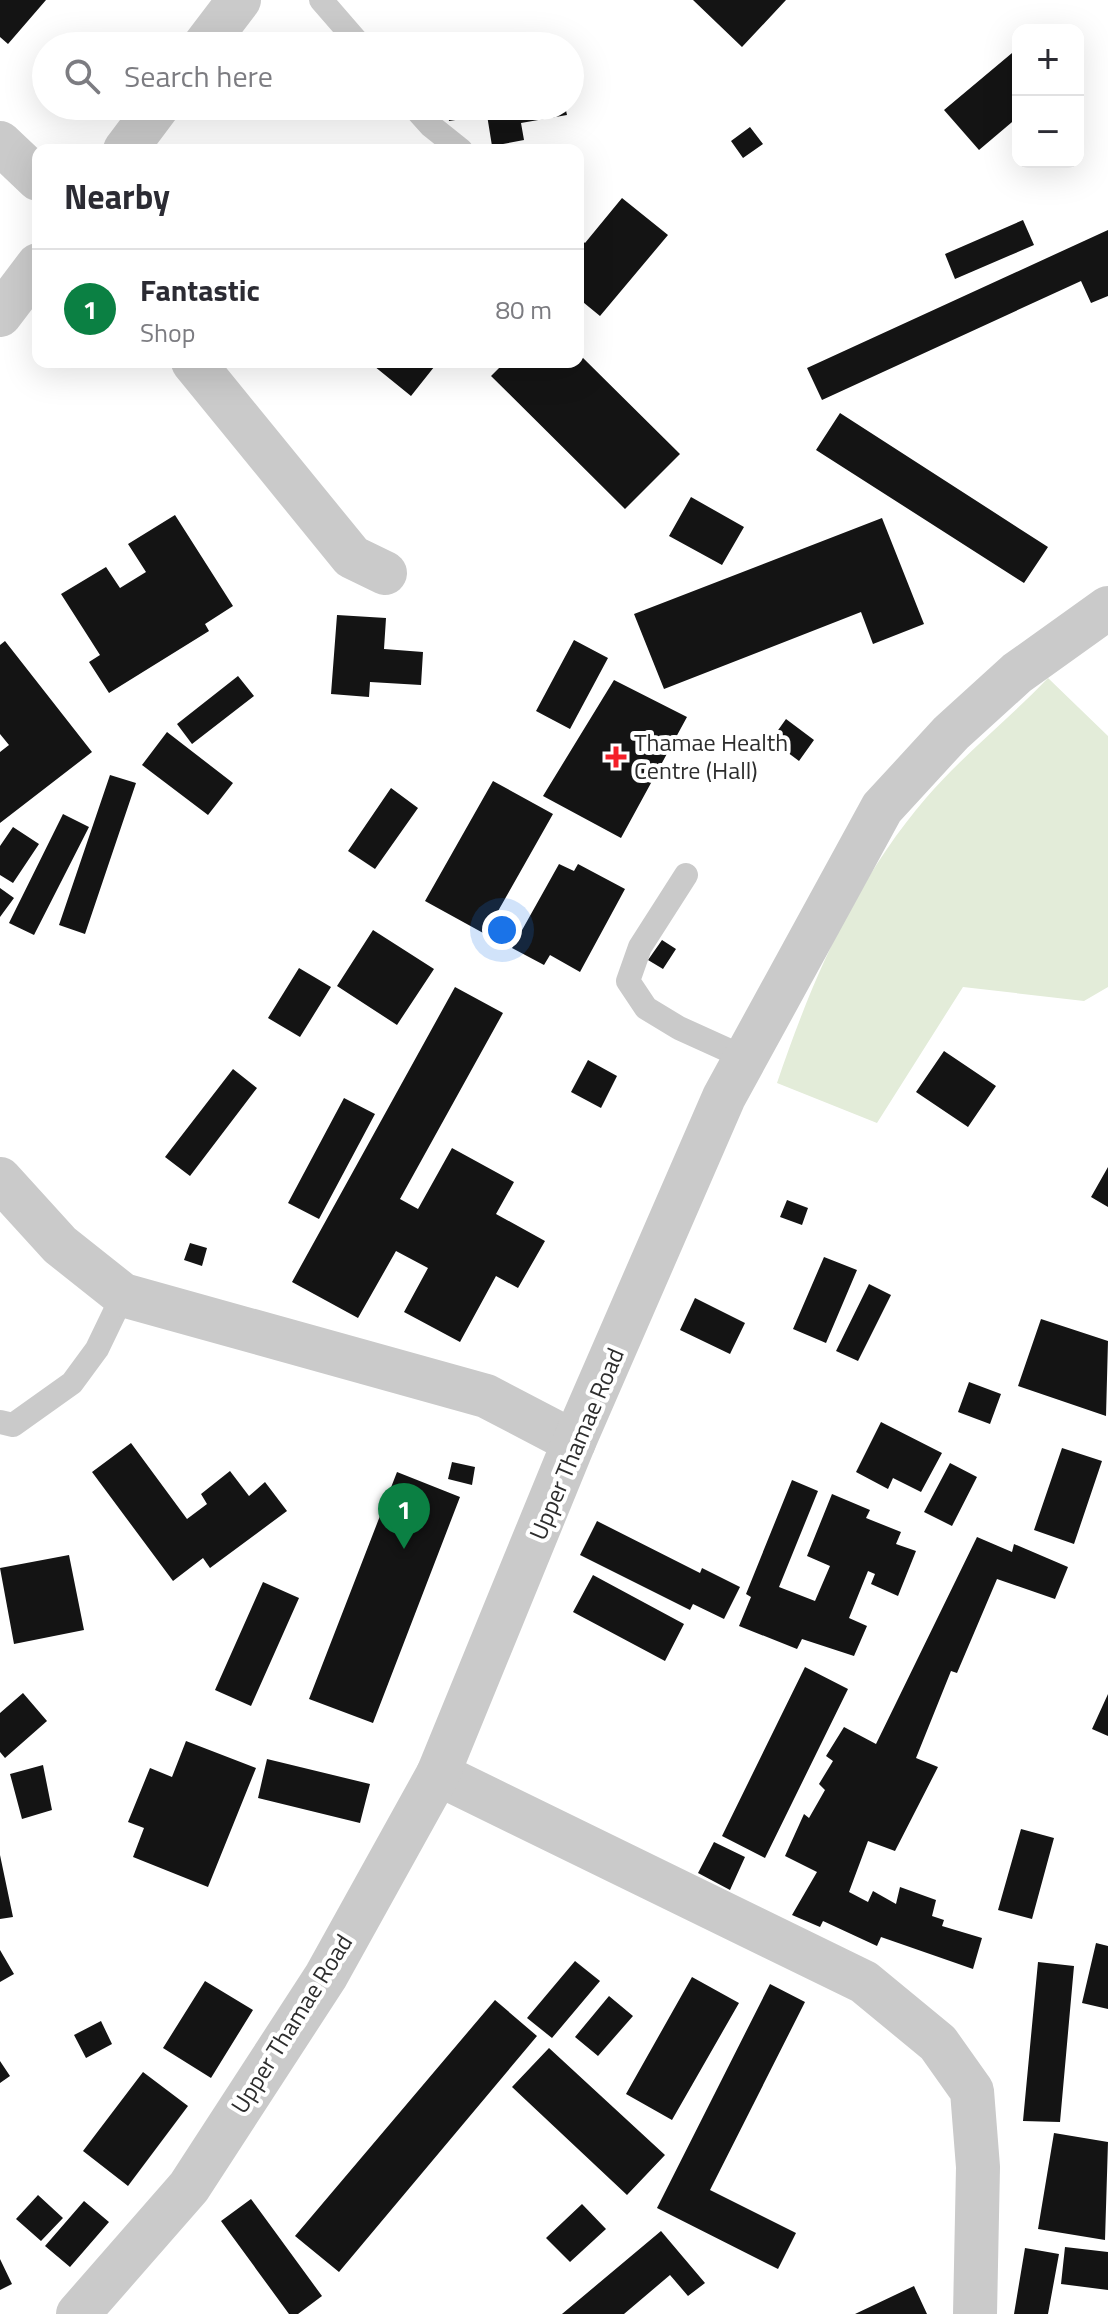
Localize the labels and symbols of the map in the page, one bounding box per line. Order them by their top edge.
place label: Thamae Health Centre (Hall) [634,724,788,788]
marker: Thamae Health Centre (Hall) [605,746,627,768]
your location [482,910,522,950]
street label: Upper Thamae Road [519,1342,633,1545]
pin: 1 [378,1483,430,1549]
street label: Upper Thamae Road [221,1927,361,2120]

